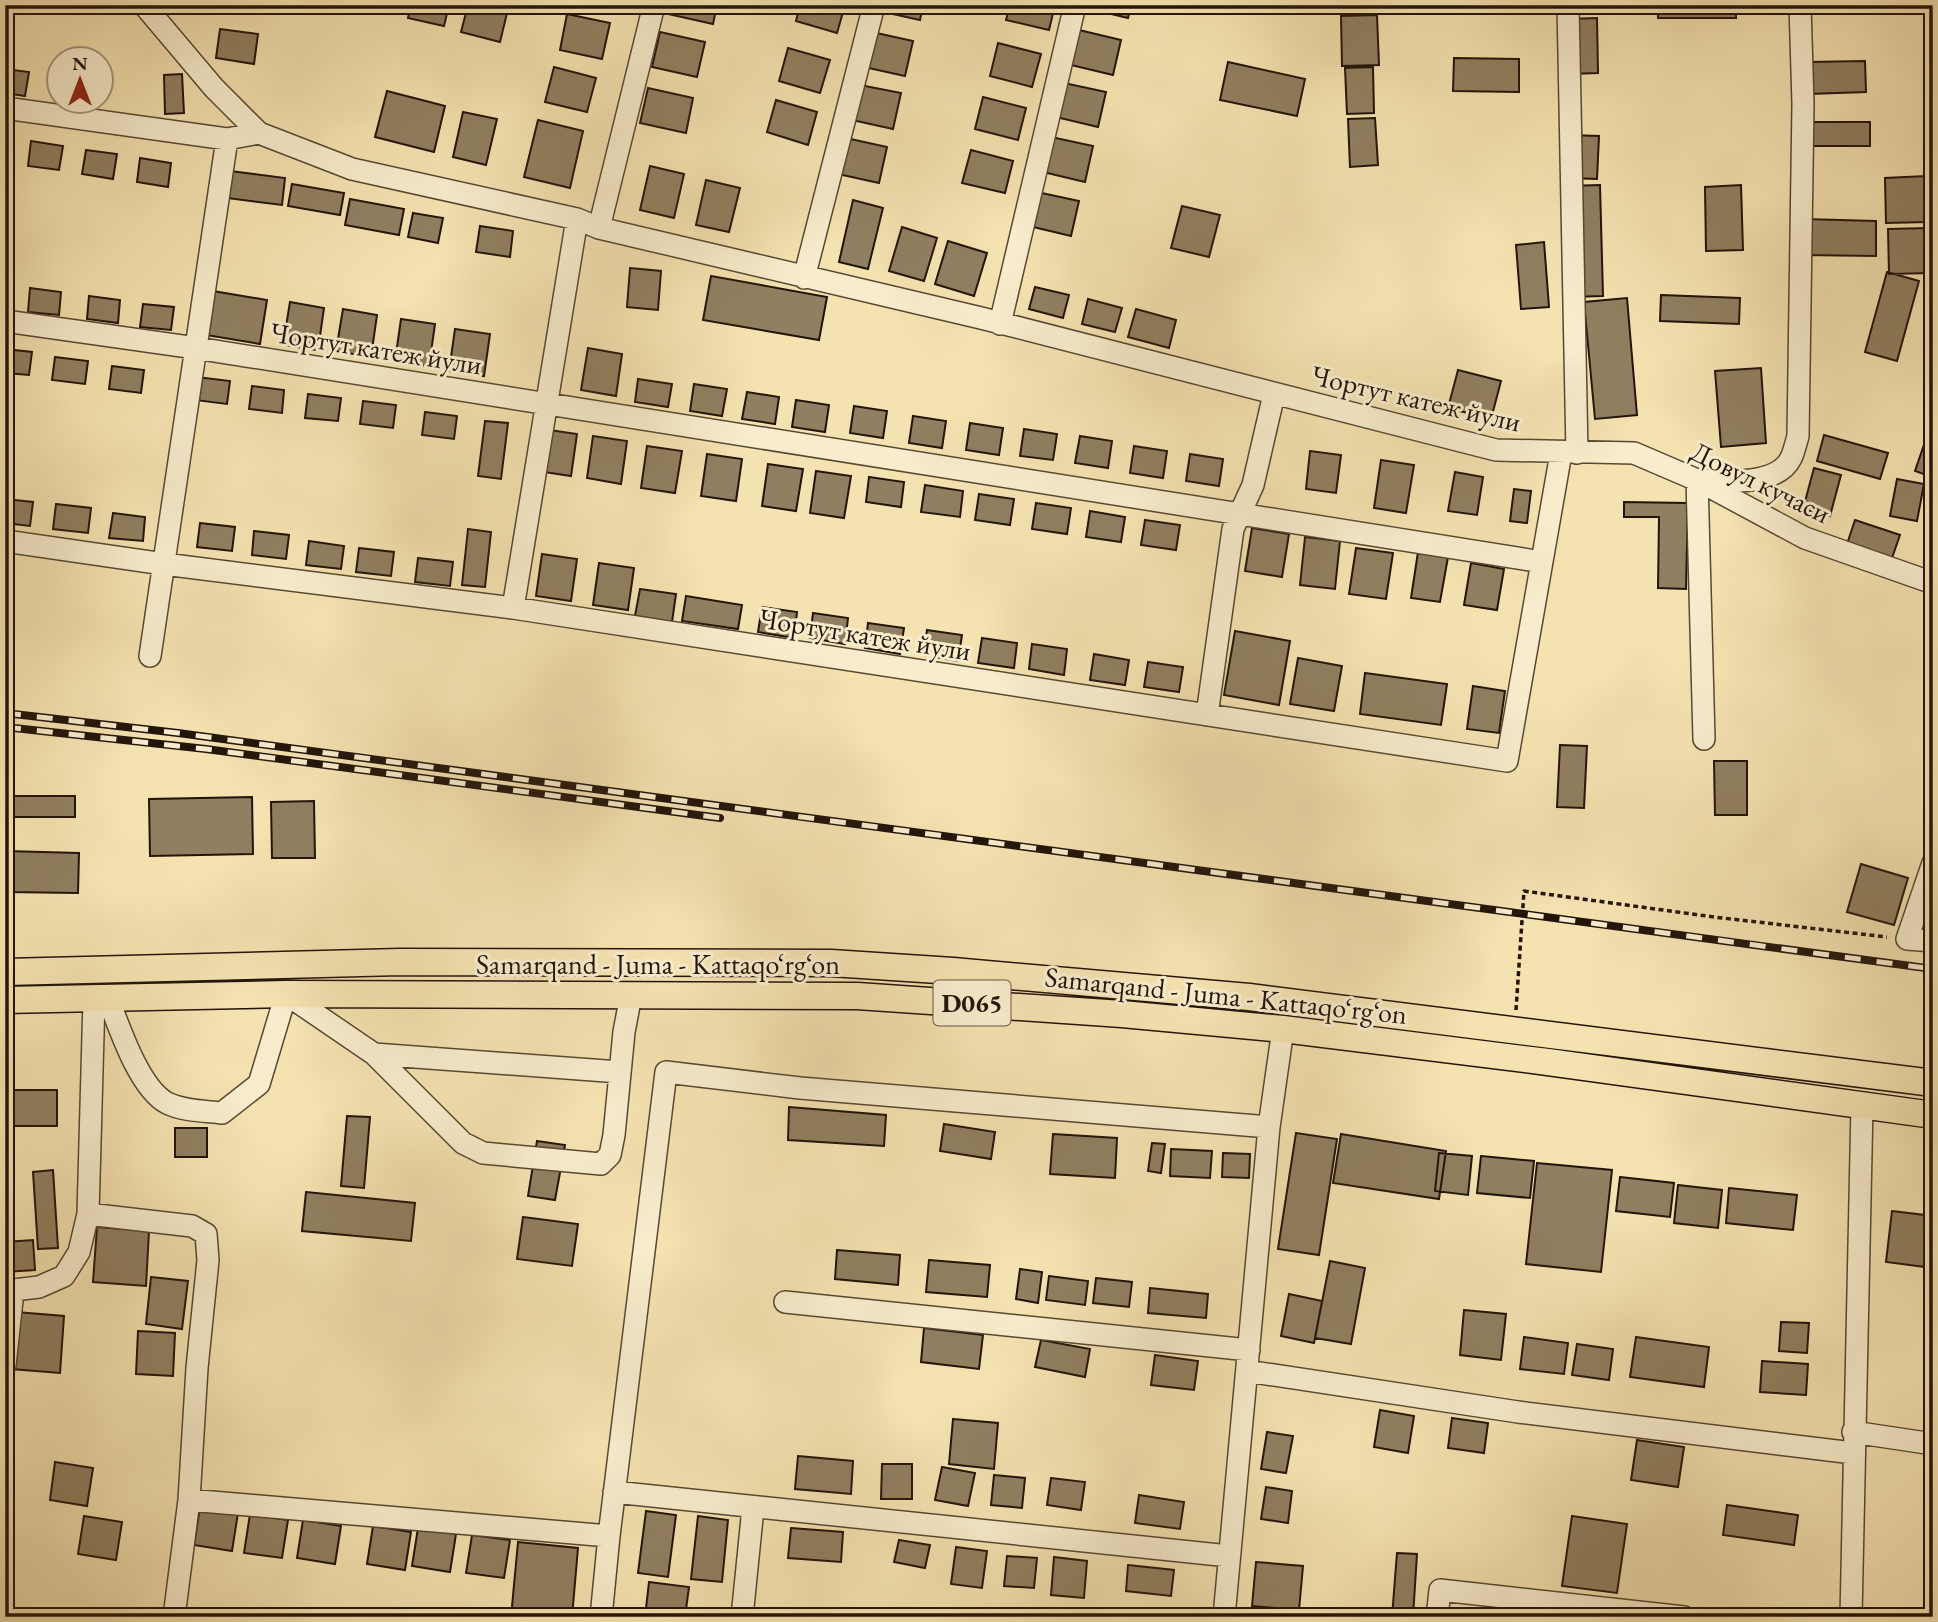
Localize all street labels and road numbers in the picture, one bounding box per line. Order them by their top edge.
street label: Чортут катеж йули [267,313,485,383]
street label: Чортут катеж йули [1308,356,1525,440]
street label: Довул кучаси [1685,433,1837,531]
street label: Чортут катеж йули [756,599,974,669]
street label: Samarqand - Juma - Kattaqo‘rg‘on [476,946,840,982]
street label: Samarqand - Juma - Kattaqo‘rg‘on [1043,958,1409,1032]
road number: D065 [934,980,1010,1026]

